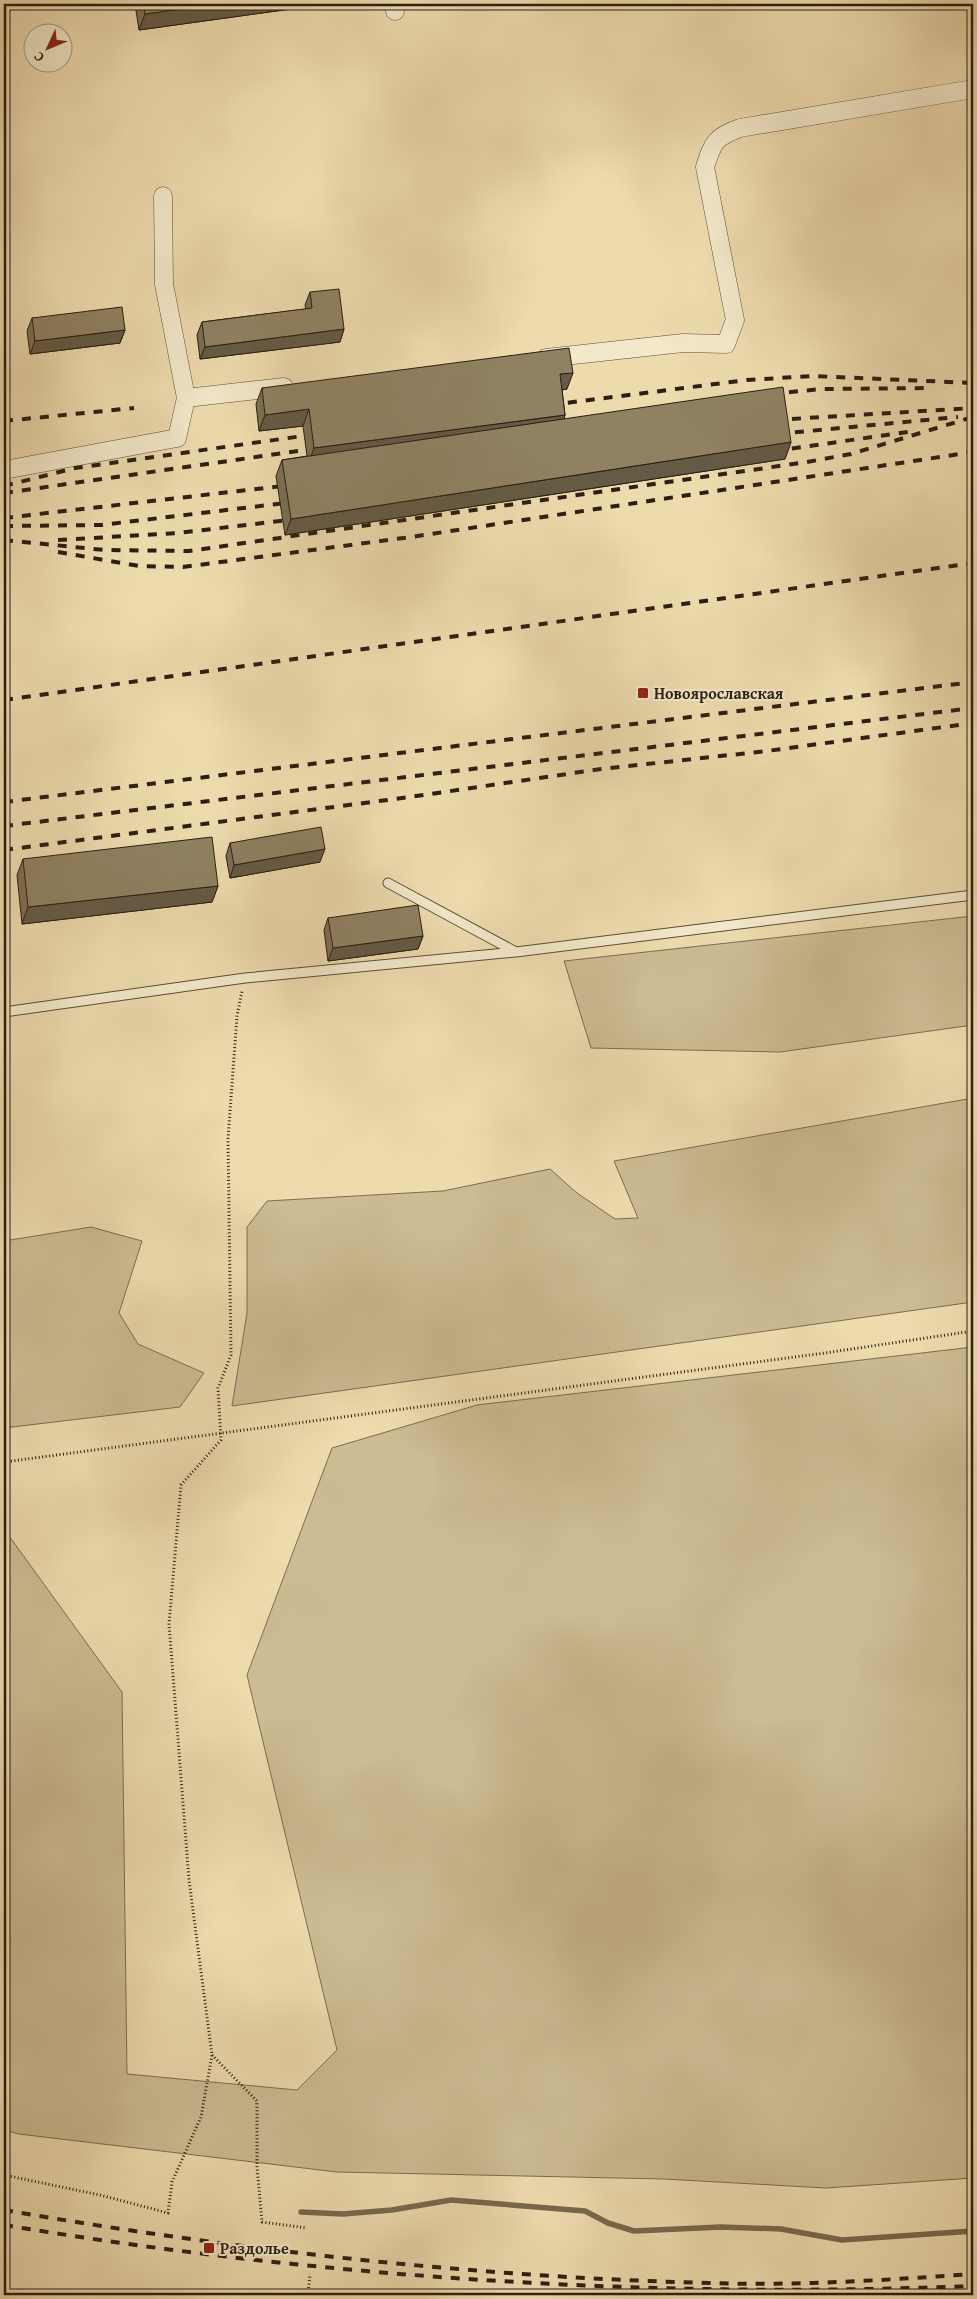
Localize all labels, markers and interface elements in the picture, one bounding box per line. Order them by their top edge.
north arrow [22,22,72,72]
text: С [29,47,49,67]
place label: Новоярославская [654,681,784,705]
marker: Новоярославская [636,686,650,700]
place label: Раздолье [220,2236,289,2260]
marker: Раздолье [202,2241,216,2255]

